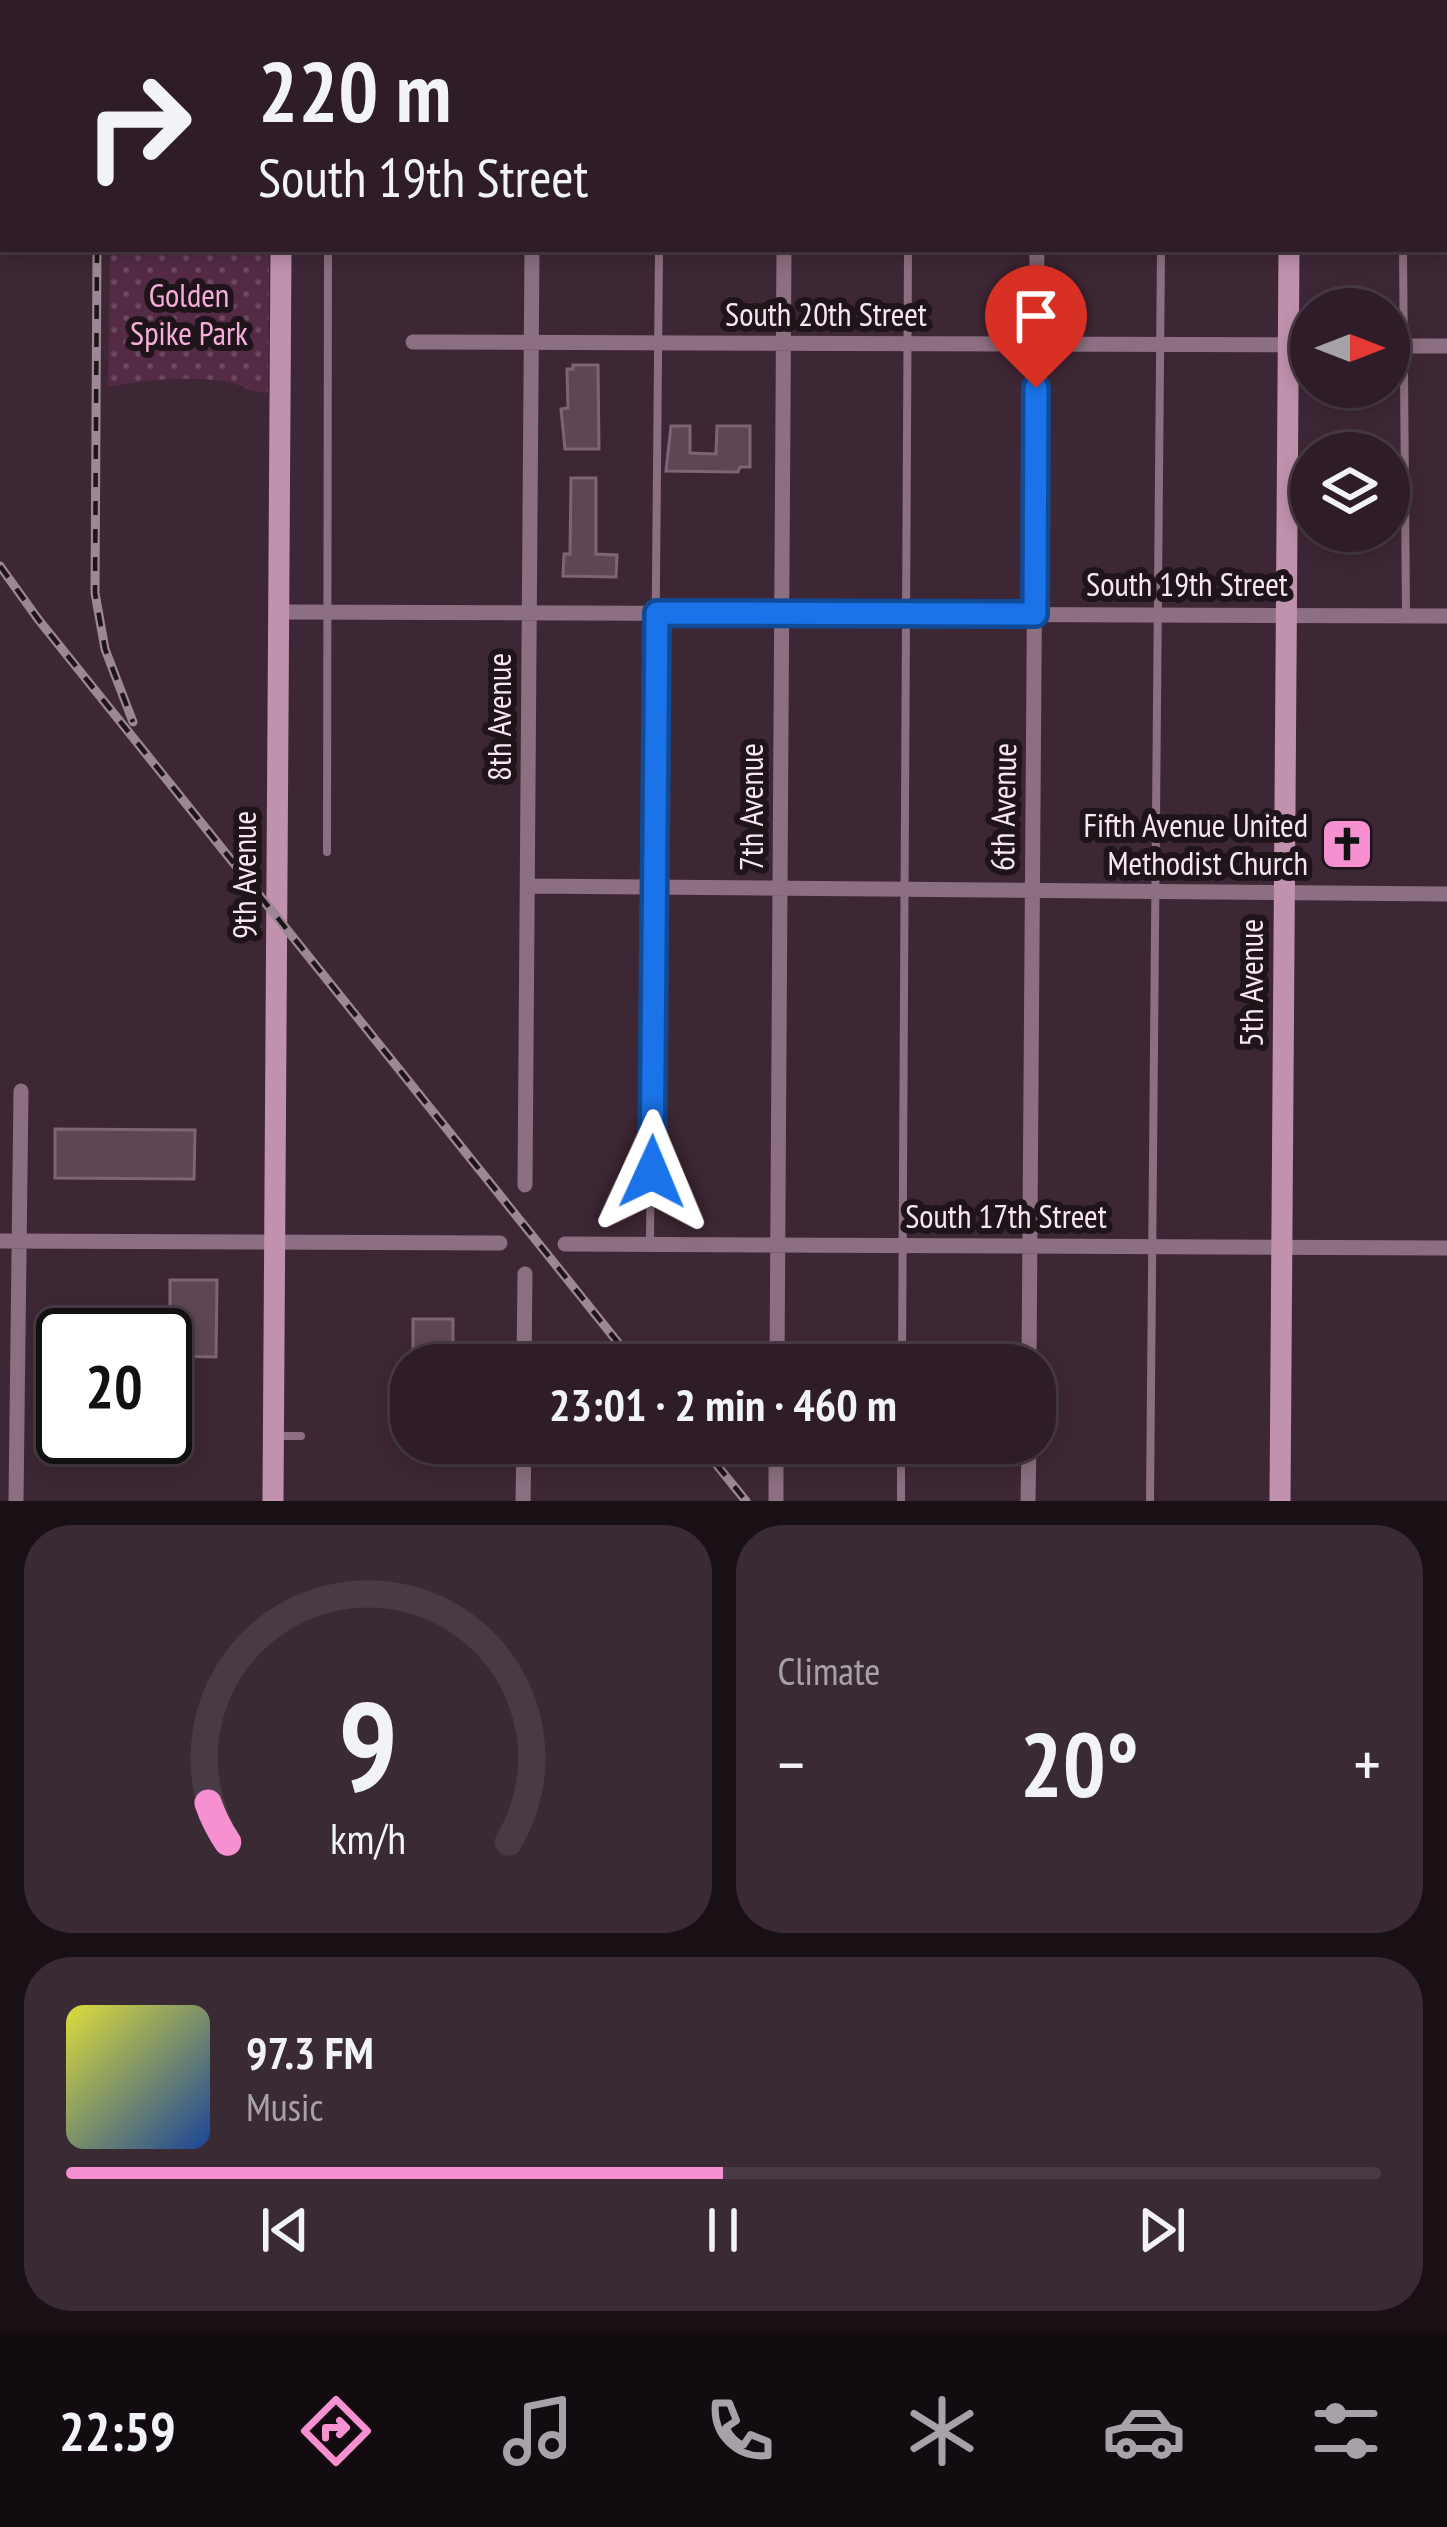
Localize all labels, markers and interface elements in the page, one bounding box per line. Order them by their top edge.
text: 220 m [258,36,451,145]
icon: right [60,48,216,204]
text: South 19th Street [258,142,588,212]
pin [985,265,1087,388]
park label: Golden Spike Park [130,273,248,354]
icon: arrive [1003,283,1069,349]
north arrow [1290,288,1410,408]
map controls [1290,288,1410,552]
street label: South 20th Street [725,292,927,335]
button: layers [1290,432,1410,552]
street label: South 19th Street [1086,562,1288,605]
street label: 8th Avenue [477,653,520,781]
street label: 7th Avenue [729,743,772,871]
street label: 6th Avenue [980,743,1025,871]
place label: Fifth Avenue United Methodist Church [1083,803,1308,884]
street label: 9th Avenue [222,811,265,939]
church icon: Fifth Avenue United Methodist Church [1319,816,1375,872]
street label: 5th Avenue [1229,919,1272,1047]
position arrow [589,1109,715,1235]
street label: South 17th Street [905,1194,1107,1237]
speed limit sign: 20 [36,1308,192,1464]
text: 23:01 · 2 min · 460 m [549,1375,897,1433]
text: Climate [778,1645,880,1696]
text: 9 [338,1664,398,1825]
text: 20° [1020,1705,1139,1822]
text: − [778,1721,805,1806]
text: + [1354,1721,1381,1806]
text: km/h [330,1810,406,1866]
text: 97.3 FM [246,2023,374,2081]
text: Music [246,2081,323,2132]
icon: previous [252,2197,318,2263]
icon: pause [690,2197,756,2263]
icon: next [1129,2197,1195,2263]
icon: directions [294,2389,378,2473]
icon: music [496,2389,580,2473]
icon: phone [698,2389,782,2473]
icon: climate [900,2389,984,2473]
icon: car [1102,2389,1186,2473]
icon: filters [1304,2389,1388,2473]
text: 22:59 [59,2396,176,2466]

